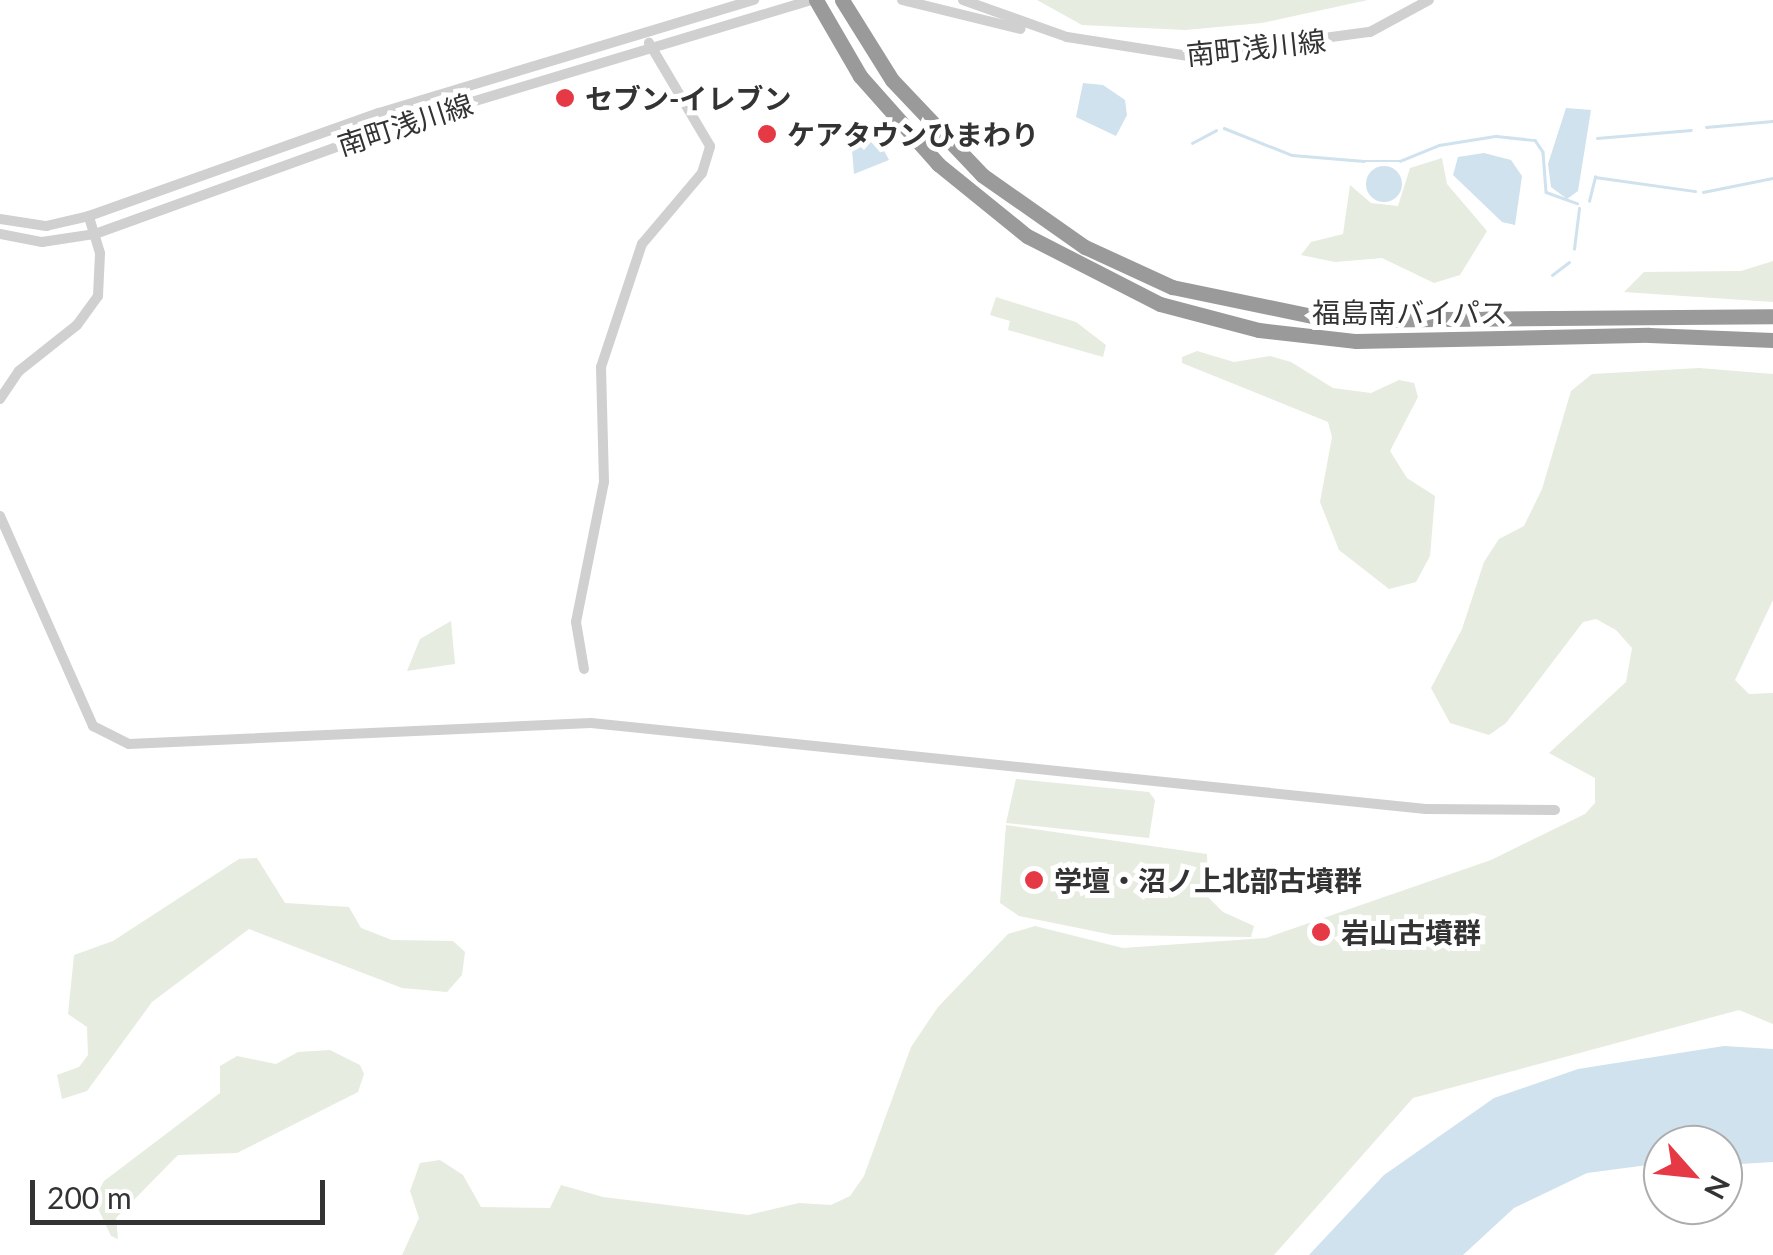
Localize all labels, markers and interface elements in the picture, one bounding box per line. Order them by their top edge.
street label: 南町浅川線 [1185,23,1327,71]
place label: セブン-イレブン [585,81,791,115]
street label: 南町浅川線 [333,86,477,162]
marker: セブン-イレブン [554,87,576,109]
place label: ケアタウンひまわり [787,117,1039,151]
marker: ケアタウンひまわり [756,123,778,145]
street label: 福島南バイパス [1312,295,1508,329]
place label: 学壇・沼ノ上北部古墳群 [1054,863,1362,897]
marker: 学壇・沼ノ上北部古墳群 [1023,869,1045,891]
place label: 岩山古墳群 [1341,915,1481,949]
marker: 岩山古墳群 [1310,921,1332,943]
north arrow [1643,1125,1743,1225]
scale bar [35,1160,330,1222]
text: N [1698,1170,1738,1205]
text: 200 m [47,1179,132,1215]

